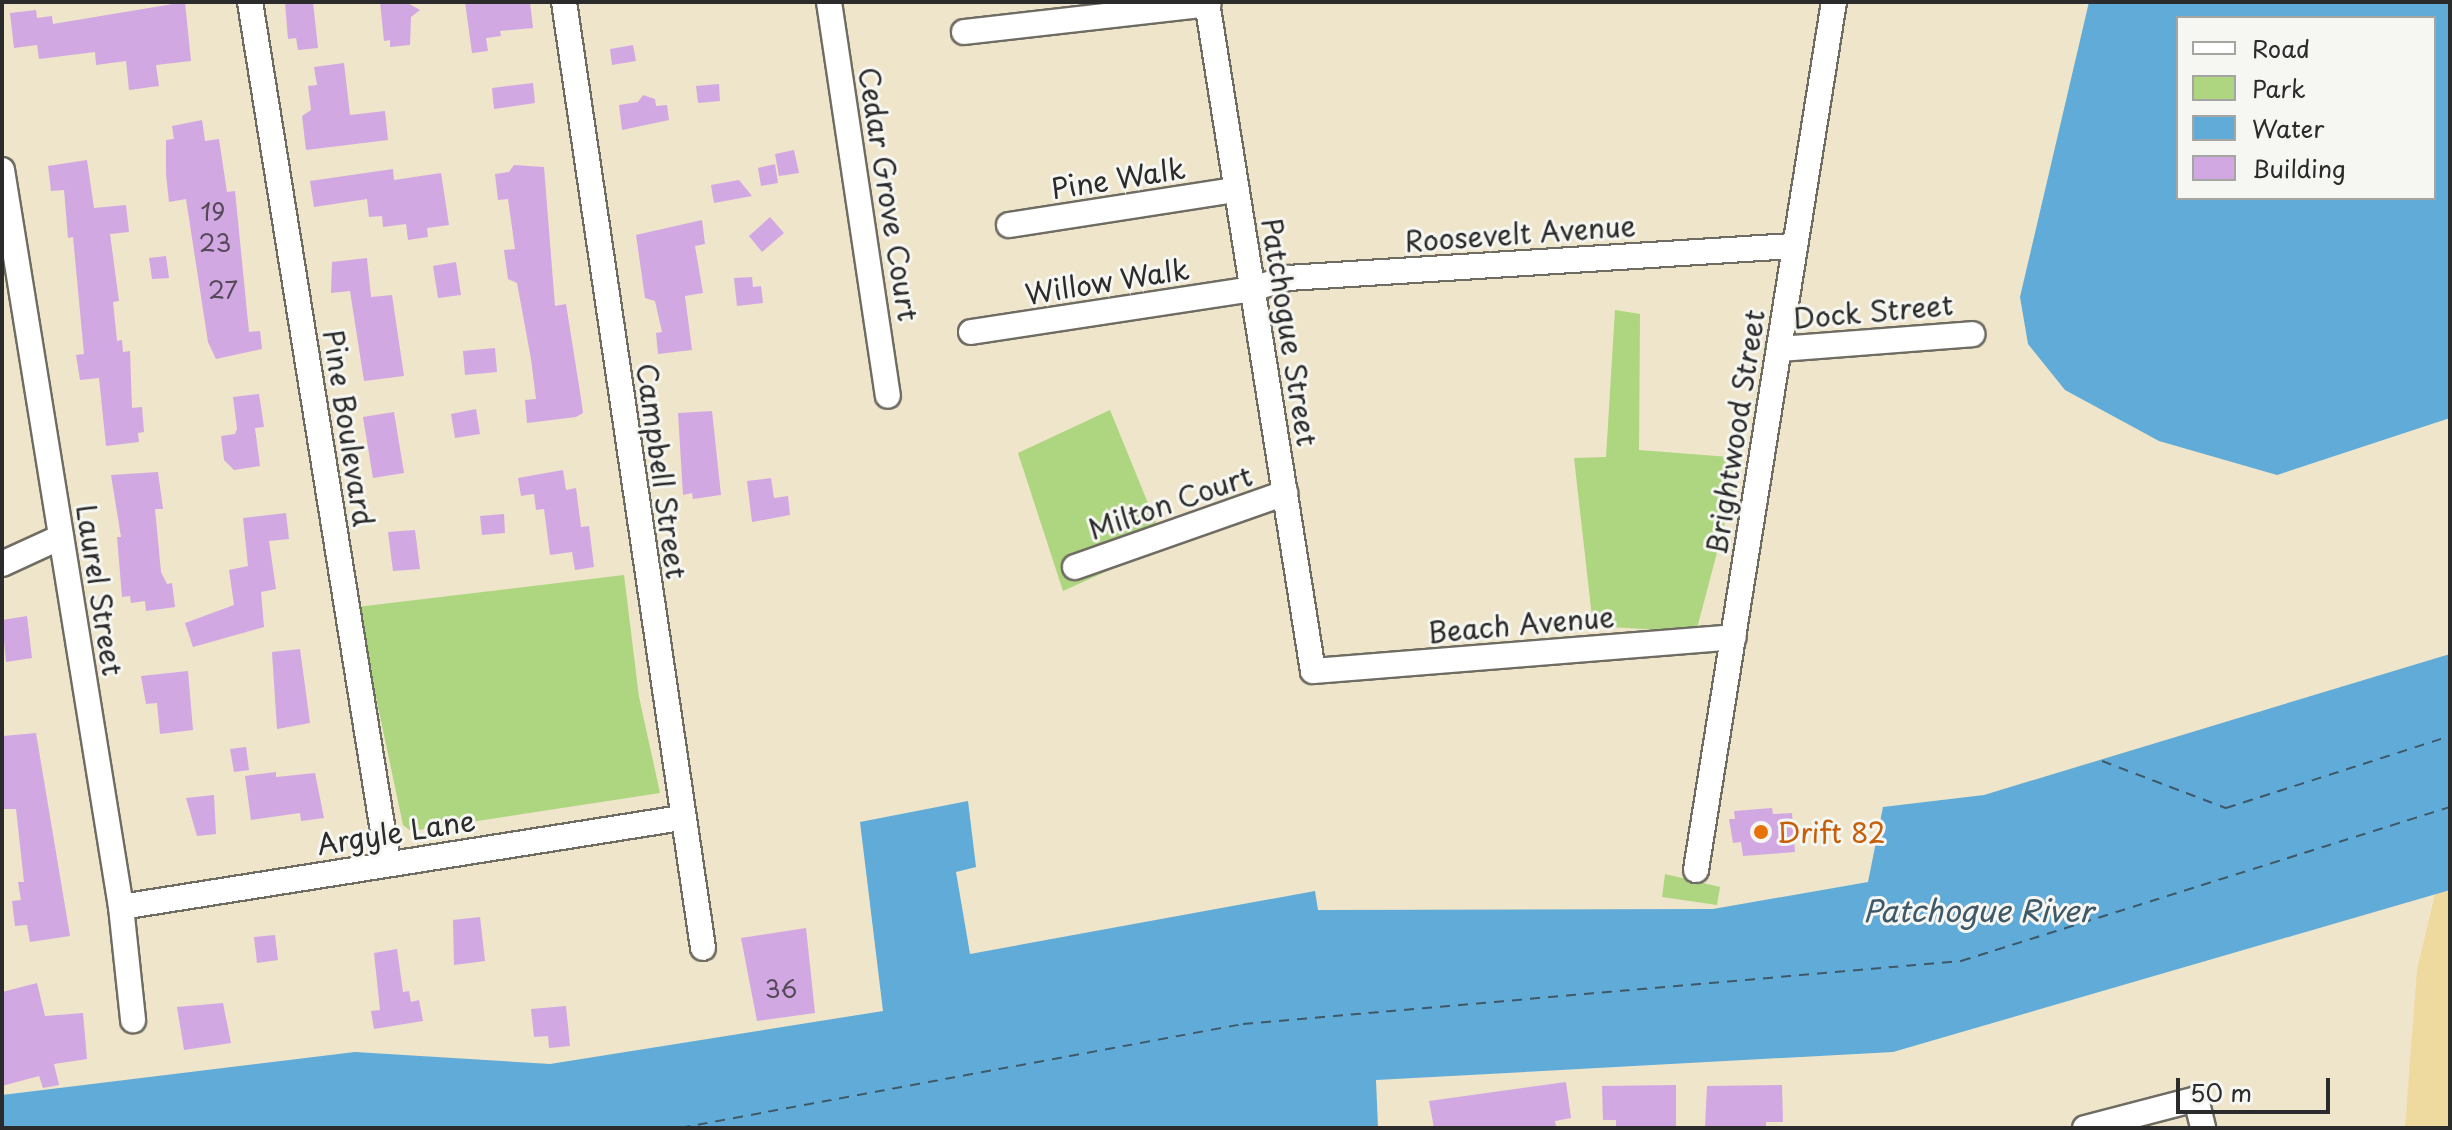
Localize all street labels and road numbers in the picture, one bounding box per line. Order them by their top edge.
street label: Cedar Grove Court [852,64,926,324]
street label: Pine Walk [1048,151,1188,205]
street label: Roosevelt Avenue [1403,208,1637,258]
street label: Patchogue Street [1255,215,1325,449]
street label: Willow Walk [1021,251,1193,311]
street label: Dock Street [1792,287,1954,335]
street label: Brightwood Street [1699,307,1771,557]
street label: Pine Boulevard [317,327,381,529]
street label: Campbell Street [630,360,694,582]
street label: Milton Court [1084,458,1256,546]
street label: Laurel Street [70,501,130,679]
street label: Beach Avenue [1426,599,1616,649]
street label: Argyle Lane [314,803,478,861]

